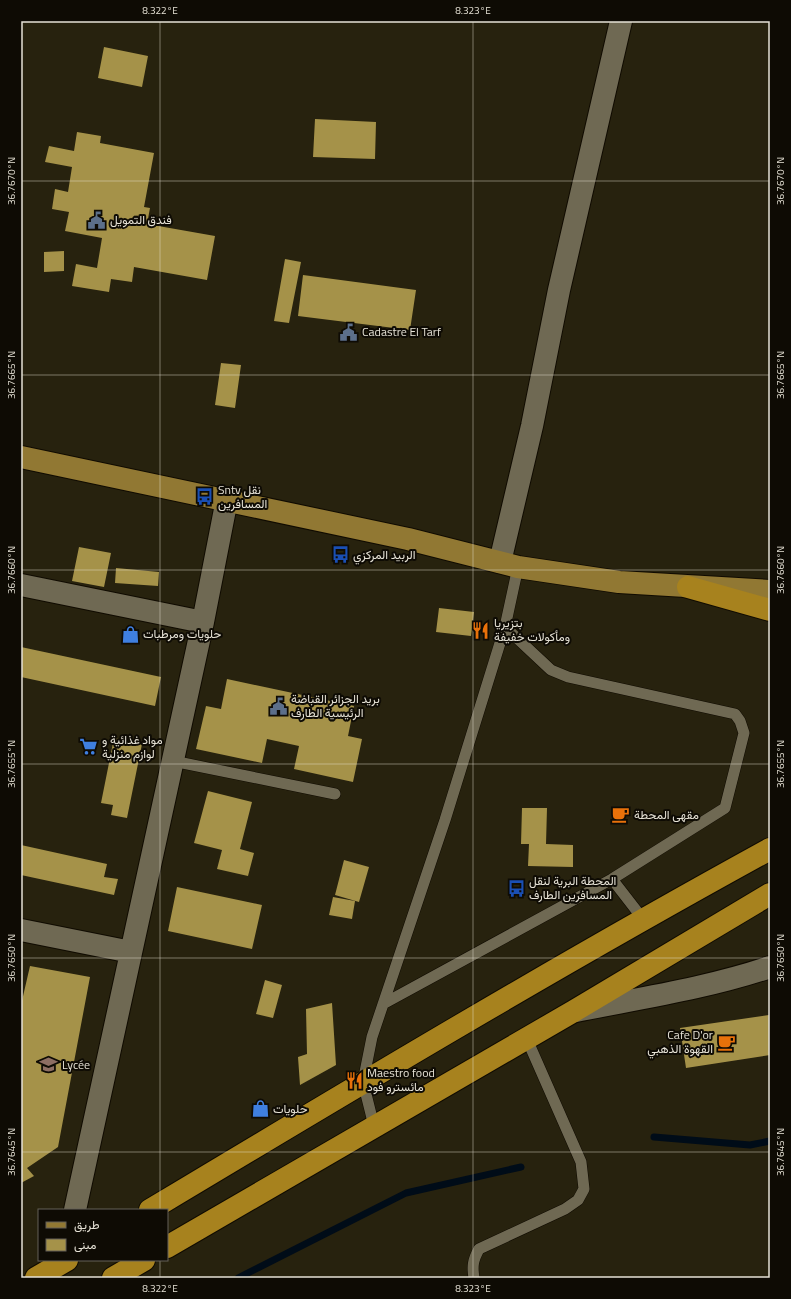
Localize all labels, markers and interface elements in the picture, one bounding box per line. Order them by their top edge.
text: 8.322°E [142,3,178,18]
text: 8.323°E [455,3,491,18]
text: 36.7670°N [4,157,19,205]
text: 36.7670°N [773,157,788,205]
public building icon: فندق التمويل [87,210,107,230]
place label: فندق التمويل [110,210,172,229]
public building icon: Cadastre El Tarf [339,322,359,342]
place label: Cadastre El Tarf [362,322,441,341]
text: 36.7665°N [4,351,19,399]
text: 36.7665°N [773,351,788,399]
place label: Sntv نقل المسافرين [218,480,267,513]
bus stop icon: Sntv نقل المسافرين [195,487,215,507]
bus stop icon: الربيد المركزي [330,545,350,565]
place label: الربيد المركزي [353,545,416,565]
text: 36.7660°N [4,546,19,594]
text: 36.7660°N [773,546,788,594]
place label: بتزيريا ومأكولات خفيفة [494,613,570,646]
restaurant icon: بتزيريا ومأكولات خفيفة [471,620,491,640]
shop icon: حلويات ومرطبات [120,624,140,644]
place label: حلويات ومرطبات [143,624,221,643]
place label: بريد الجزائر القباضة الرئيسية الطارف [291,689,380,722]
public building icon: بريد الجزائر القباضة الرئيسية الطارف [268,696,288,716]
place label: مواد غذائية و لوازم منزلية [102,730,163,763]
supermarket icon: مواد غذائية و لوازم منزلية [79,737,99,757]
text: 36.7655°N [4,740,19,788]
text: 36.7655°N [773,740,788,788]
cafe icon: مقهى المحطة [611,805,631,825]
place label: مقهى المحطة [634,805,699,824]
place label: المحطة البرية لنقل المسافرين الطارف [529,871,616,904]
bus stop icon: المحطة البرية لنقل المسافرين الطارف [506,878,526,898]
text: 36.7650°N [4,934,19,982]
text: 36.7650°N [773,934,788,982]
place label: Cafe D'or القهوة الذهبي [647,1025,713,1059]
cafe icon: Cafe D'or القهوة الذهبي [716,1032,736,1052]
school or university icon: Lycée [39,1055,59,1075]
place label: Lycée [62,1055,90,1074]
place label: Maestro food مائسترو فود [367,1063,435,1096]
restaurant icon: Maestro food مائسترو فود [344,1070,364,1090]
shop icon: حلويات [250,1099,270,1119]
place label: حلويات [273,1099,308,1118]
text: 36.7645°N [4,1128,19,1176]
text: 36.7645°N [773,1128,788,1176]
legend [38,1209,168,1261]
text: طريق [74,1215,100,1234]
text: مبنى [74,1235,96,1254]
text: 8.322°E [142,1281,178,1296]
text: 8.323°E [455,1281,491,1296]

